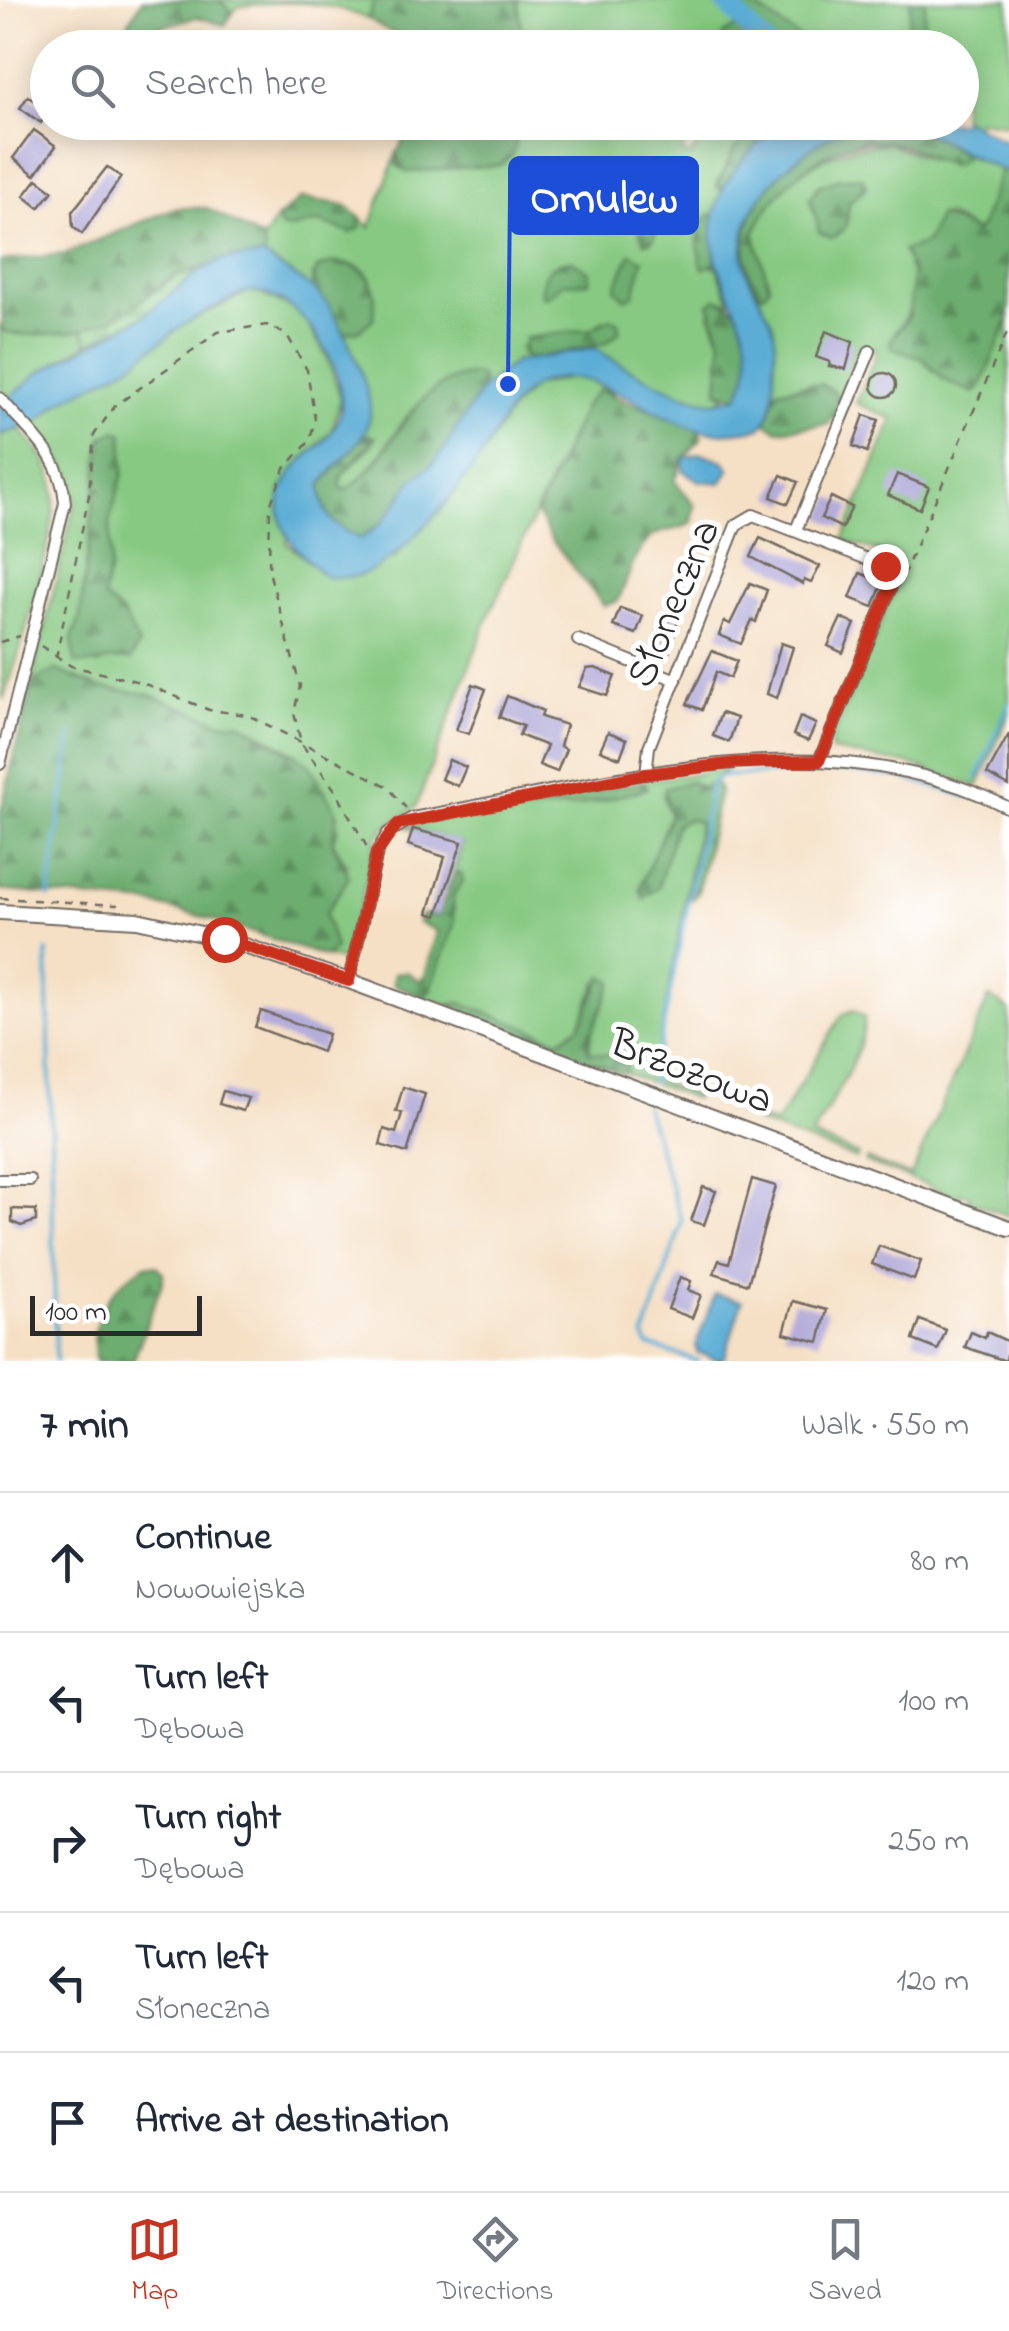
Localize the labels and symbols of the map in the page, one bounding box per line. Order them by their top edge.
callout: Omulew [510,158,697,233]
text: Omulew [530,168,678,234]
street label: Słoneczna [612,510,738,698]
route end [863,544,909,590]
route start [202,917,248,963]
street label: Brzozowa [600,1014,781,1132]
scale bar [30,1291,202,1336]

